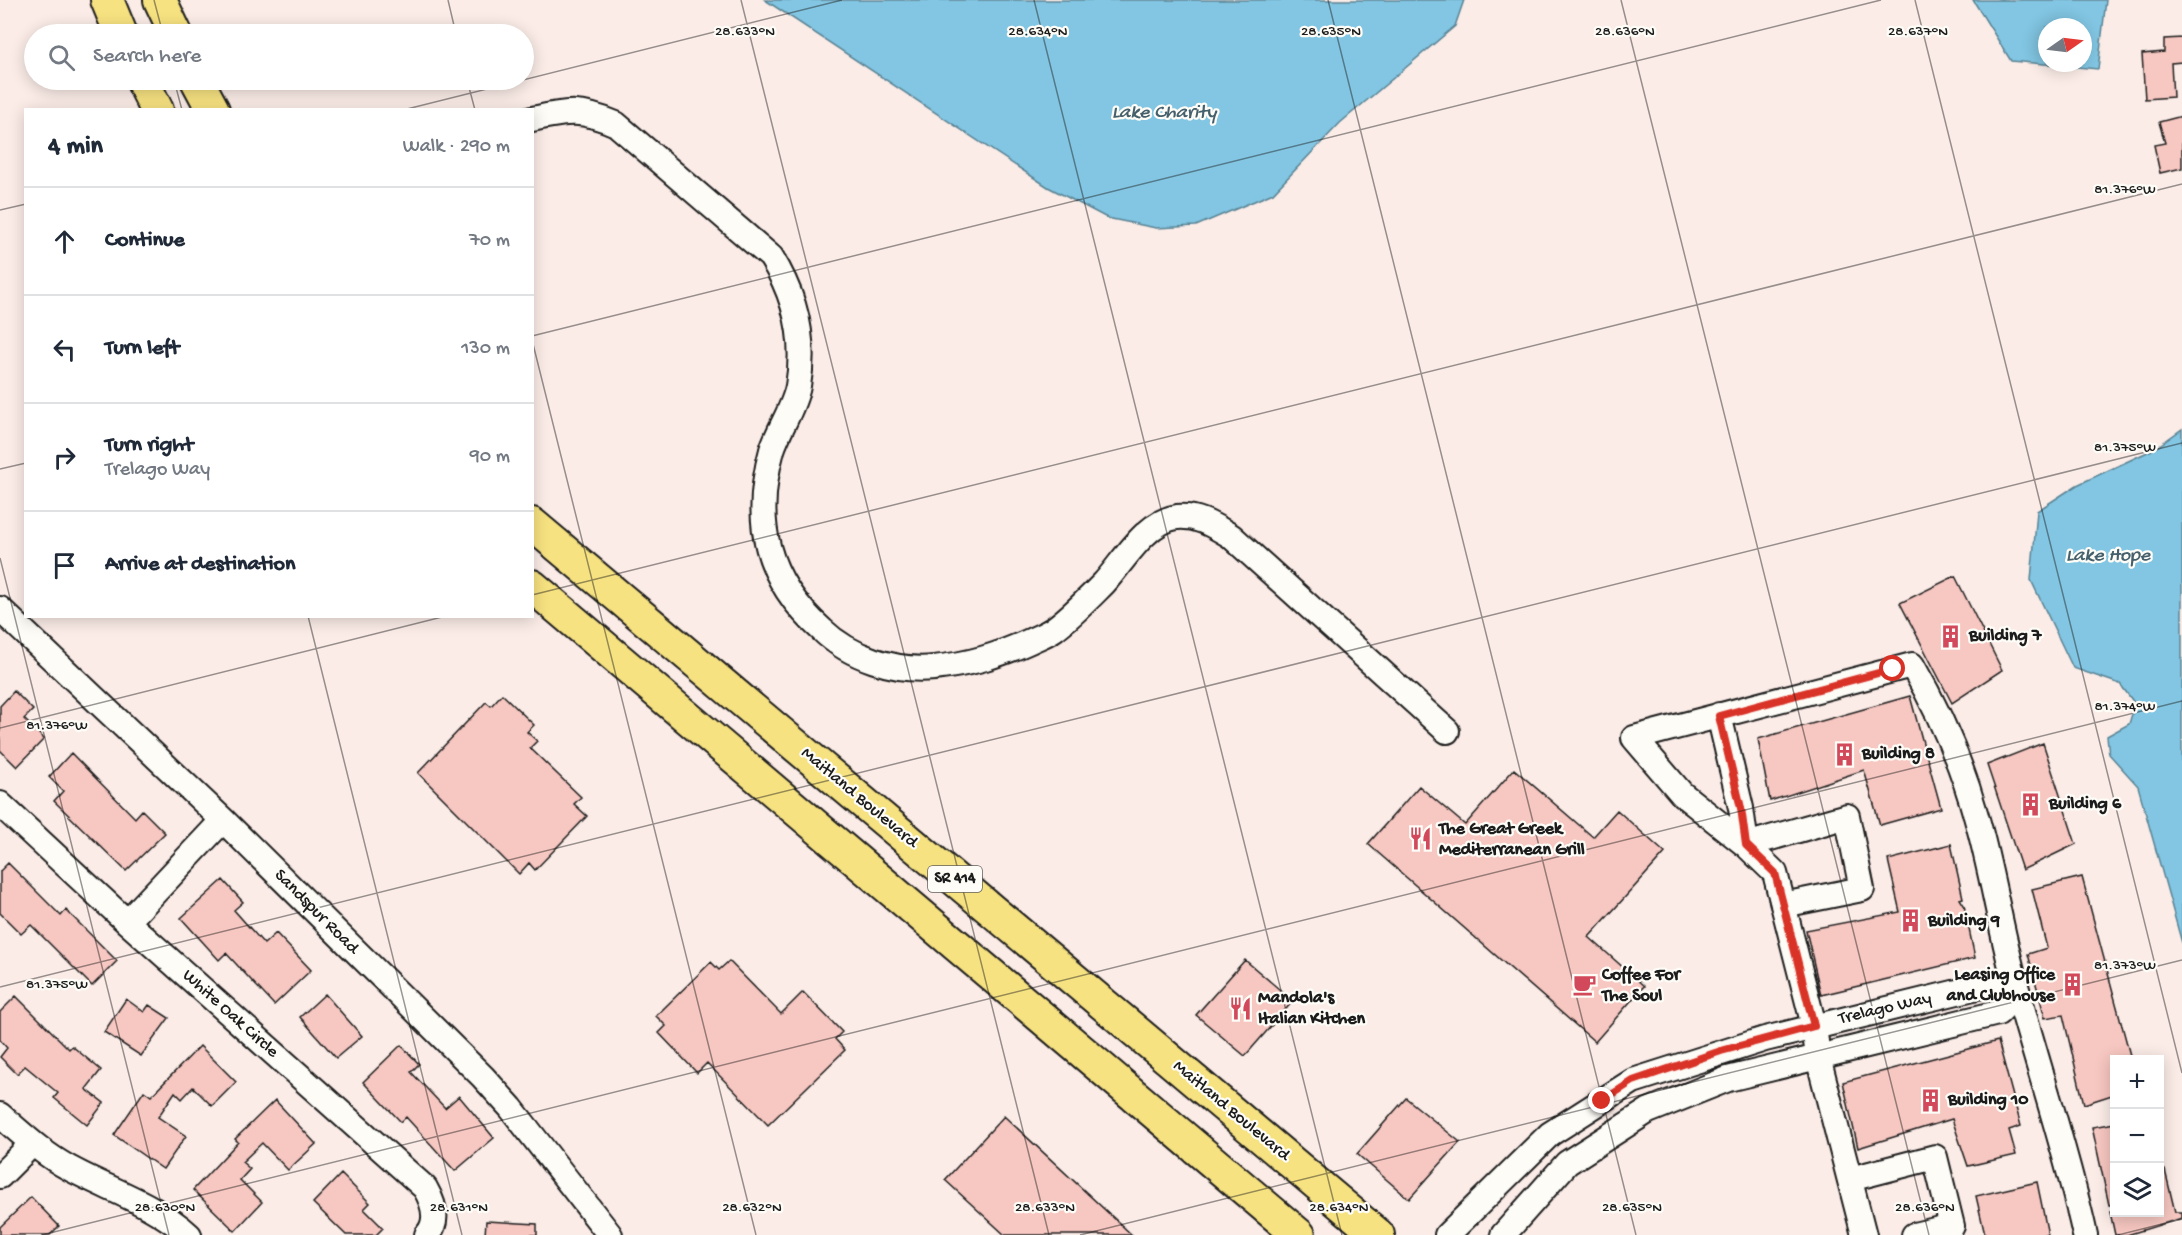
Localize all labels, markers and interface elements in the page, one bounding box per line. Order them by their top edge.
north arrow [2038,18,2092,72]
text: 28.633°N [715,23,775,41]
text: 28.634°N [1008,23,1068,41]
text: 28.635°N [1301,23,1361,41]
text: 28.636°N [1595,23,1655,41]
text: 28.637°N [1888,23,1948,41]
search box [24,24,534,90]
icon: search [45,41,78,74]
text: Search here [93,44,201,70]
water label: Lake Charity [1112,102,1217,125]
text: 4 min [48,132,103,163]
text: Walk · 290 m [403,136,510,159]
text: 81.376°W [2094,181,2156,199]
icon: ahead [48,225,81,258]
text: Continue [105,228,185,254]
text: 70 m [469,230,510,253]
icon: left [48,333,81,366]
text: Turn left [105,336,179,362]
text: 130 m [461,338,510,361]
text: Turn right [105,433,193,459]
text: 81.375°W [2094,439,2156,457]
icon: right [48,441,81,474]
text: 90 m [470,446,510,469]
text: Trelago Way [105,459,210,482]
water label: Lake Hope [2066,545,2151,568]
icon: arrive [48,549,81,582]
text: Arrive at destination [105,552,295,578]
building icon: Building 7 [1938,623,1964,649]
place label: Building 7 [1968,626,2043,647]
route start [1879,655,1905,681]
text: 81.374°W [2094,698,2156,716]
text: 81.376°W [26,717,88,735]
building icon: Building 8 [1831,741,1857,767]
street label: Maitland Boulevard [796,743,923,854]
place label: Building 8 [1861,744,1935,765]
building icon: Building 6 [2018,791,2044,817]
place label: Building 6 [2048,794,2122,815]
place label: The Great Greek Mediterranean Grill [1437,819,1585,861]
restaurant icon: The Great Greek Mediterranean Grill [1408,826,1434,852]
street label: Sandspur Road [269,865,364,960]
road number: SR 414 [928,866,982,892]
building icon: Building 9 [1897,908,1923,934]
place label: Building 9 [1927,911,2000,932]
text: 81.373°W [2094,957,2156,975]
street label: White Oak Circle [178,965,283,1063]
place label: Coffee For The Soul [1600,965,1683,1007]
place label: Leasing Office and Clubhouse [1946,965,2056,1007]
cafe icon: Coffee For The Soul [1571,972,1597,998]
building icon: Leasing Office and Clubhouse [2060,972,2086,998]
text: 81.375°W [26,976,88,994]
place label: Mandola's Italian Kitchen [1258,988,1366,1030]
street label: Trelago Way [1836,988,1934,1030]
restaurant icon: Mandola's Italian Kitchen [1227,995,1253,1021]
map controls [2110,1055,2164,1217]
button: + [2110,1055,2164,1109]
street label: Maitland Boulevard [1168,1056,1295,1167]
route end [1588,1087,1614,1113]
building icon: Building 10 [1917,1087,1943,1113]
place label: Building 10 [1947,1090,2029,1111]
button: − [2110,1109,2164,1163]
button: layers [2110,1163,2164,1217]
text: 28.630°N [135,1199,196,1217]
text: 28.631°N [430,1199,488,1217]
text: 28.632°N [722,1199,782,1217]
text: 28.633°N [1015,1199,1075,1217]
text: 28.634°N [1309,1199,1369,1217]
text: 28.635°N [1602,1199,1662,1217]
text: 28.636°N [1895,1199,1955,1217]

